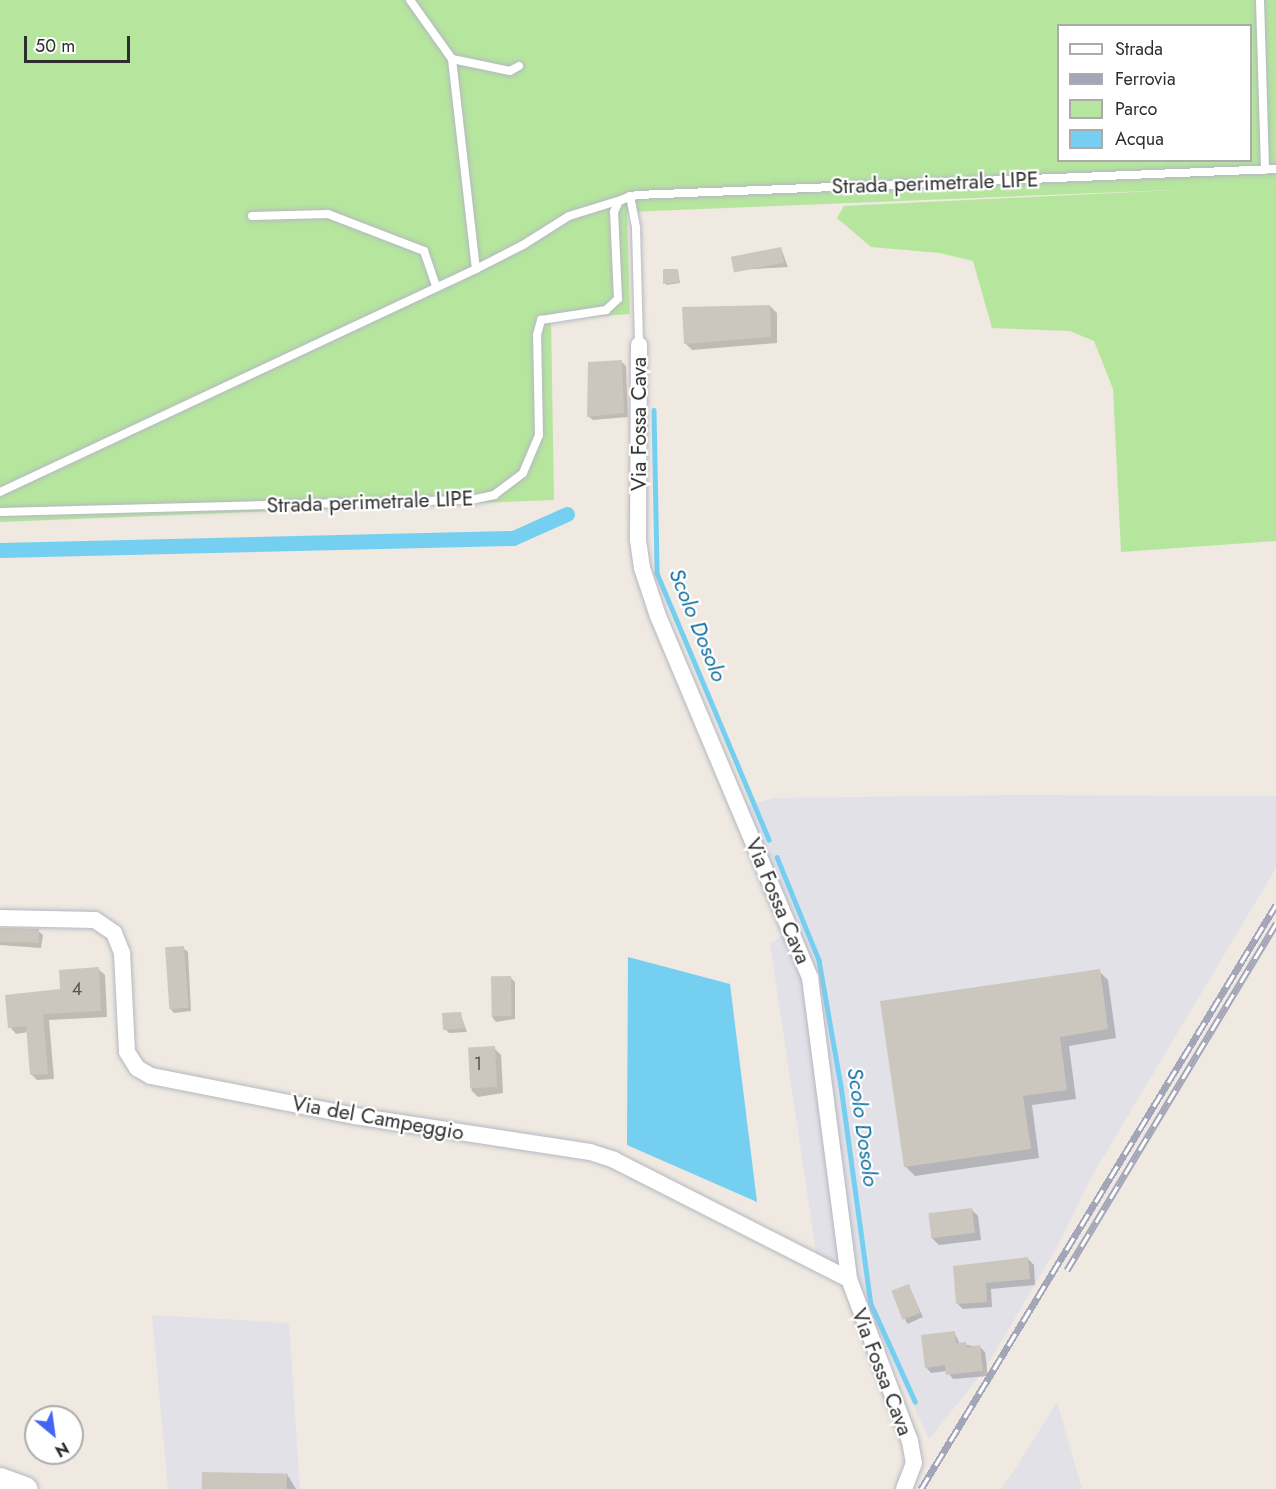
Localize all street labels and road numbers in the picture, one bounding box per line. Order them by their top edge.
street label: Strada perimetrale LIPE [831,167,1039,199]
street label: Via Fossa Cava [626,357,652,491]
street label: Strada perimetrale LIPE [266,486,474,518]
street label: Via Fossa Cava [740,834,816,968]
street label: Via del Campeggio [290,1090,466,1146]
street label: Via Fossa Cava [846,1305,918,1439]

